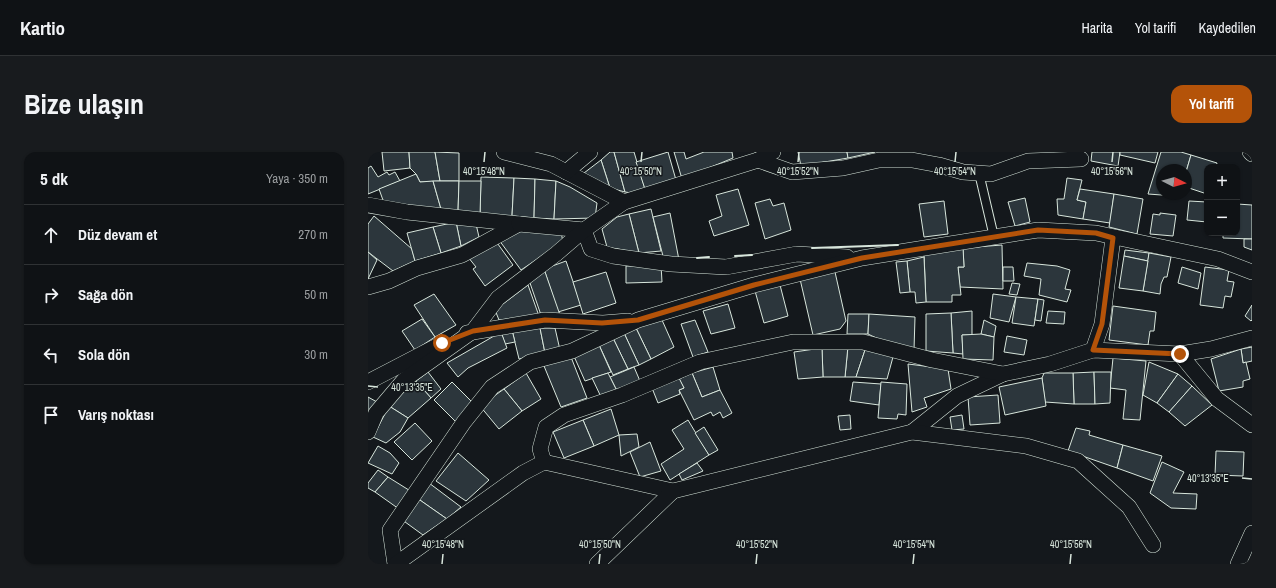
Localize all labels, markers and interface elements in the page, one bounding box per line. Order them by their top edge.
text: Kartio [20,15,65,41]
text: Harita [1081,19,1113,37]
text: Yol tarifi [1135,19,1177,37]
text: Kaydedilen [1199,19,1256,37]
text: Bize ulaşın [24,85,144,123]
button: Yol tarifi [1171,85,1252,123]
north arrow [1156,164,1192,200]
map controls [1204,164,1240,236]
button: + [1204,164,1240,200]
text: 40°15'48"N [463,165,505,178]
text: 40°15'50"N [620,165,662,178]
text: 40°15'52"N [777,165,819,178]
text: 40°15'54"N [934,165,976,178]
text: 40°15'56"N [1091,165,1133,178]
text: 5 dk [40,167,68,190]
text: Yaya · 350 m [266,170,328,187]
button: − [1204,200,1240,236]
icon: ahead [40,224,62,246]
text: Düz devam et [78,224,157,245]
text: 270 m [298,226,328,243]
icon: right [40,284,62,306]
text: Sağa dön [78,284,133,305]
text: 50 m [304,286,328,303]
route start [433,334,451,352]
icon: left [40,344,62,366]
text: Sola dön [78,344,130,365]
route end [1171,345,1189,363]
text: 30 m [304,346,328,363]
text: 40°13'35"E [391,381,433,394]
icon: arrive [40,404,62,426]
text: Varış noktası [78,404,154,425]
text: 40°13'35"E [1187,472,1229,485]
text: 40°15'48"N [422,538,464,551]
text: 40°15'50"N [579,538,621,551]
text: 40°15'52"N [736,538,778,551]
text: 40°15'54"N [893,538,935,551]
text: 40°15'56"N [1050,538,1092,551]

